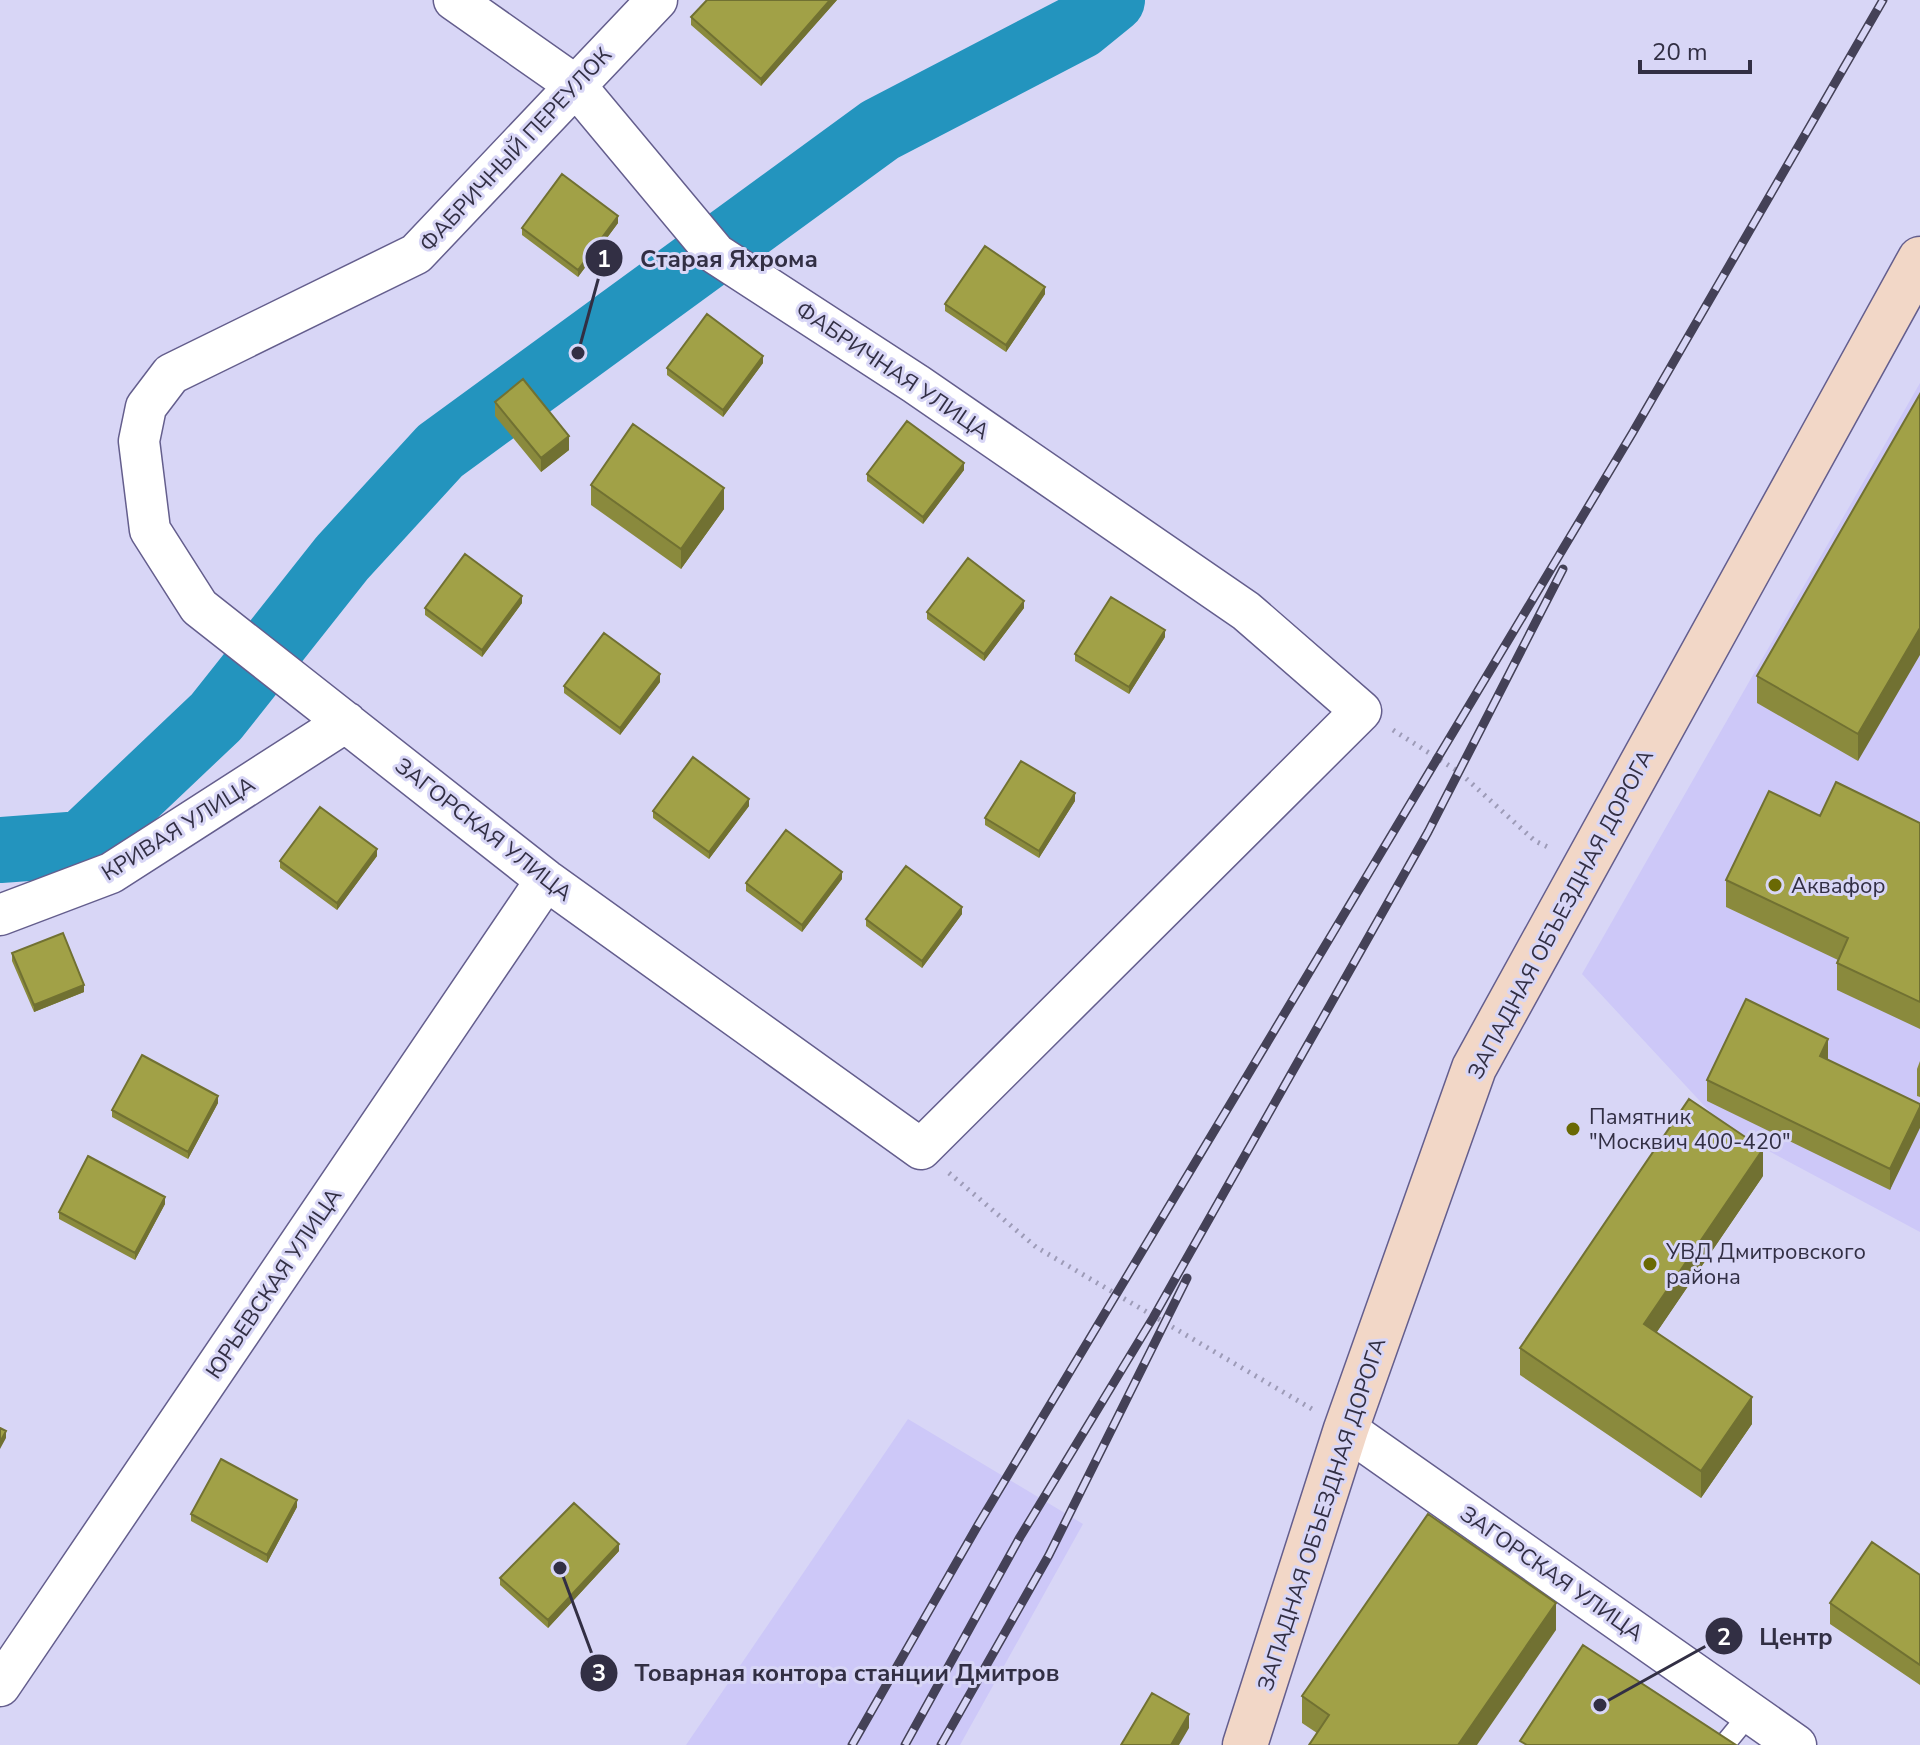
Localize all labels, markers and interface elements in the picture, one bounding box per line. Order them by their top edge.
scale bar [1640,24,1750,74]
text: 20 m [1652,36,1708,68]
street label: ФАБРИЧНЫЙ ПЕРЕУЛОК [413,41,619,258]
callout: Старая Яхрома [584,234,834,282]
text: 1 [597,243,611,275]
text: Старая Яхрома [640,243,818,275]
street label: ФАБРИЧНАЯ УЛИЦА [790,295,995,447]
street label: ЗАПАДНАЯ ОБЪЕЗДНАЯ ДОРОГА [1461,744,1661,1085]
street label: ЗАГОРСКАЯ УЛИЦА [389,751,578,909]
street label: КРИВАЯ УЛИЦА [96,770,261,888]
place label: Аквафор [1791,871,1886,901]
marker: Аквафор [1766,876,1784,894]
place label: Памятник "Москвич 400-420" [1589,1102,1791,1157]
marker: Памятник "Москвич 400-420" [1564,1120,1582,1138]
street label: ЮРЬЕВСКАЯ УЛИЦА [199,1183,349,1385]
place label: УВД Дмитровского района [1665,1237,1866,1292]
marker: УВД Дмитровского района [1641,1255,1659,1273]
street label: ЗАПАДНАЯ ОБЪЕЗДНАЯ ДОРОГА [1251,1334,1393,1695]
street label: ЗАГОРСКАЯ УЛИЦА [1454,1499,1649,1648]
callout: Центр [1704,1612,1849,1660]
text: 2 [1717,1621,1731,1653]
text: Центр [1759,1621,1833,1653]
callout: Товарная контора станции Дмитров [579,1649,1076,1697]
text: 3 [592,1657,606,1689]
text: Товарная контора станции Дмитров [635,1657,1059,1689]

